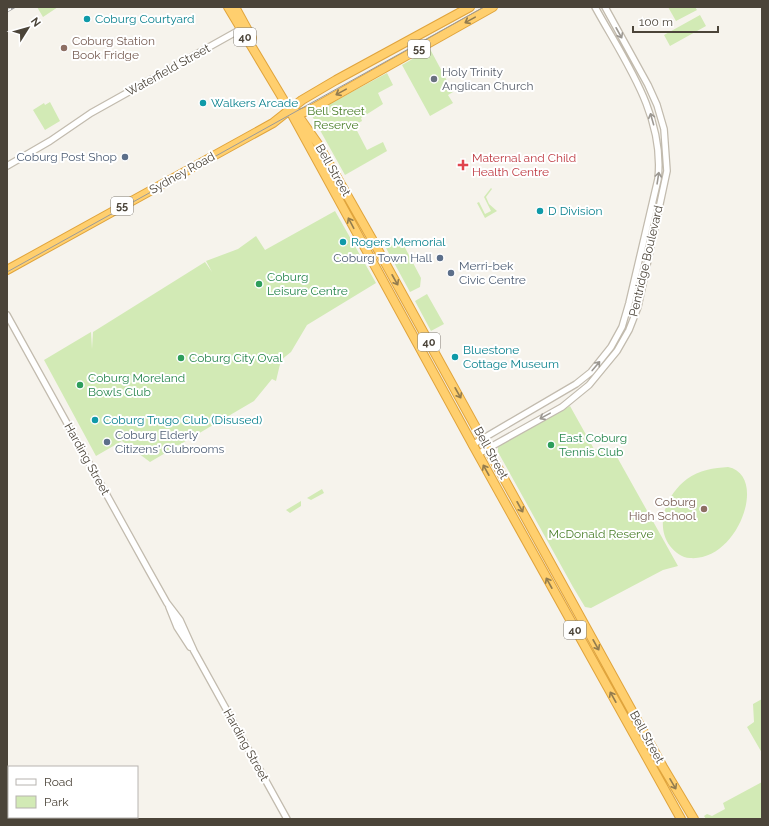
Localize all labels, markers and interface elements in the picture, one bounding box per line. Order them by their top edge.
north arrow [8,8,48,48]
scale bar [633,8,718,34]
place label: Coburg Courtyard [95,12,195,26]
marker: Coburg Courtyard [82,14,92,24]
text: N [28,15,43,30]
text: 100 m [639,15,673,29]
one-way arrow [464,17,476,25]
one-way arrow [616,27,624,39]
road number: 40 [234,28,256,46]
place label: Coburg Station Book Fridge [72,34,155,62]
road number: 55 [408,40,430,58]
street label: Waterfield Street [124,41,212,99]
marker: Coburg Station Book Fridge [59,43,69,53]
place label: Holy Trinity Anglican Church [442,65,534,93]
marker: Holy Trinity Anglican Church [429,74,439,84]
one-way arrow [335,89,347,97]
place label: Walkers Arcade [211,96,298,110]
marker: Walkers Arcade [198,98,208,108]
park label: Bell Street Reserve [307,104,365,132]
one-way arrow [648,113,655,126]
street label: Bell Street [313,142,353,198]
street label: Sydney Road [147,149,217,197]
place label: Coburg Post Shop [16,150,117,164]
place label: Maternal and Child Health Centre [472,151,576,179]
marker: Coburg Post Shop [120,152,130,162]
marker: Maternal and Child Health Centre [457,159,469,171]
one-way arrow [654,172,662,185]
road number: 55 [111,197,133,215]
place label: D Division [548,204,602,218]
street label: Pentridge Boulevard [626,204,666,318]
marker: D Division [535,206,545,216]
one-way arrow [347,218,355,230]
place label: Rogers Memorial [351,235,446,249]
marker: Rogers Memorial [338,237,348,247]
place label: Coburg Town Hall [333,251,433,265]
marker: Coburg Town Hall [435,253,445,263]
place label: Merri-bek Civic Centre [459,259,526,287]
marker: Merri-bek Civic Centre [446,268,456,278]
place label: Coburg Leisure Centre [267,270,348,298]
one-way arrow [391,274,399,286]
marker: Coburg Leisure Centre [254,279,264,289]
road number: 40 [418,333,440,351]
place label: Bluestone Cottage Museum [463,343,559,371]
place label: Coburg City Oval [189,351,283,365]
marker: Bluestone Cottage Museum [450,352,460,362]
marker: Coburg City Oval [176,353,186,363]
one-way arrow [592,361,601,371]
place label: Coburg Moreland Bowls Club [88,371,185,399]
marker: Coburg Moreland Bowls Club [75,380,85,390]
one-way arrow [454,387,462,399]
place label: Coburg Trugo Club (Disused) [103,413,262,427]
one-way arrow [539,413,551,421]
marker: Coburg Trugo Club (Disused) [90,415,100,425]
street label: Harding Street [61,421,113,497]
street label: Bell Street [471,424,511,482]
place label: Coburg Elderly Citizens' Clubrooms [115,428,225,456]
place label: East Coburg Tennis Club [559,431,627,459]
marker: Coburg Elderly Citizens' Clubrooms [102,437,112,447]
marker: East Coburg Tennis Club [546,440,556,450]
one-way arrow [482,464,490,476]
place label: Coburg High School [629,495,697,523]
one-way arrow [517,501,524,513]
marker: Coburg High School [699,504,709,514]
park label: McDonald Reserve [548,527,654,541]
one-way arrow [545,578,553,590]
road number: 40 [564,621,586,639]
one-way arrow [593,639,601,651]
one-way arrow [608,691,616,703]
street label: Harding Street [220,707,272,783]
street label: Bell Street [627,708,667,766]
legend [8,766,138,818]
text: Road [44,775,73,789]
one-way arrow [670,778,678,790]
text: Park [44,795,69,809]

